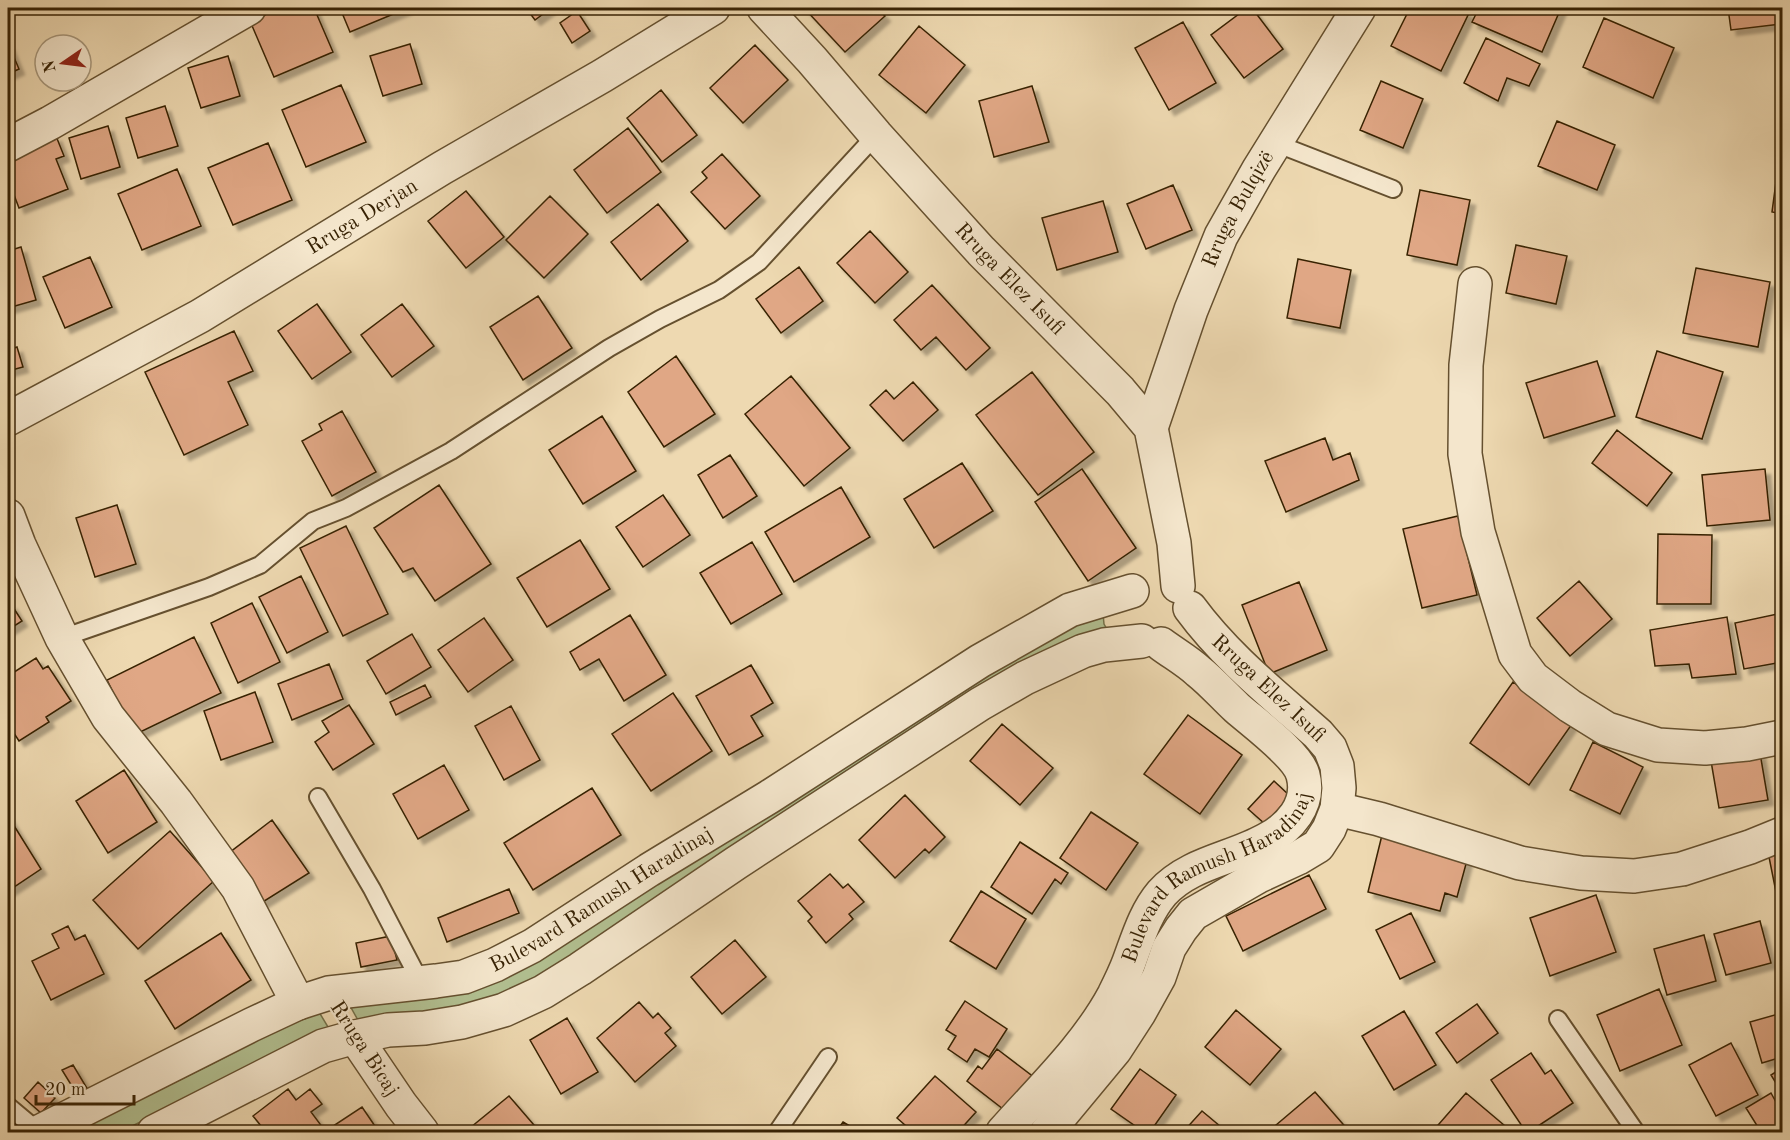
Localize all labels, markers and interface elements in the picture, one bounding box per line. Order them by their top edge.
north arrow [33,33,93,93]
text: N [41,58,60,74]
street label: Rruga Bulqizë [1199,147,1278,270]
street label: Rruga Derjan [303,175,421,259]
street label: Rruga Elez Isufi [951,219,1069,339]
street label: Rruga Elez Isufi [1207,631,1329,747]
street label: Bulevard Ramush Haradinaj [1119,791,1315,966]
street label: Bulevard Ramush Haradinaj [486,823,717,976]
street label: Rruga Bicaj [326,998,402,1100]
scale bar [36,1068,134,1106]
text: 20 m [45,1081,85,1099]

